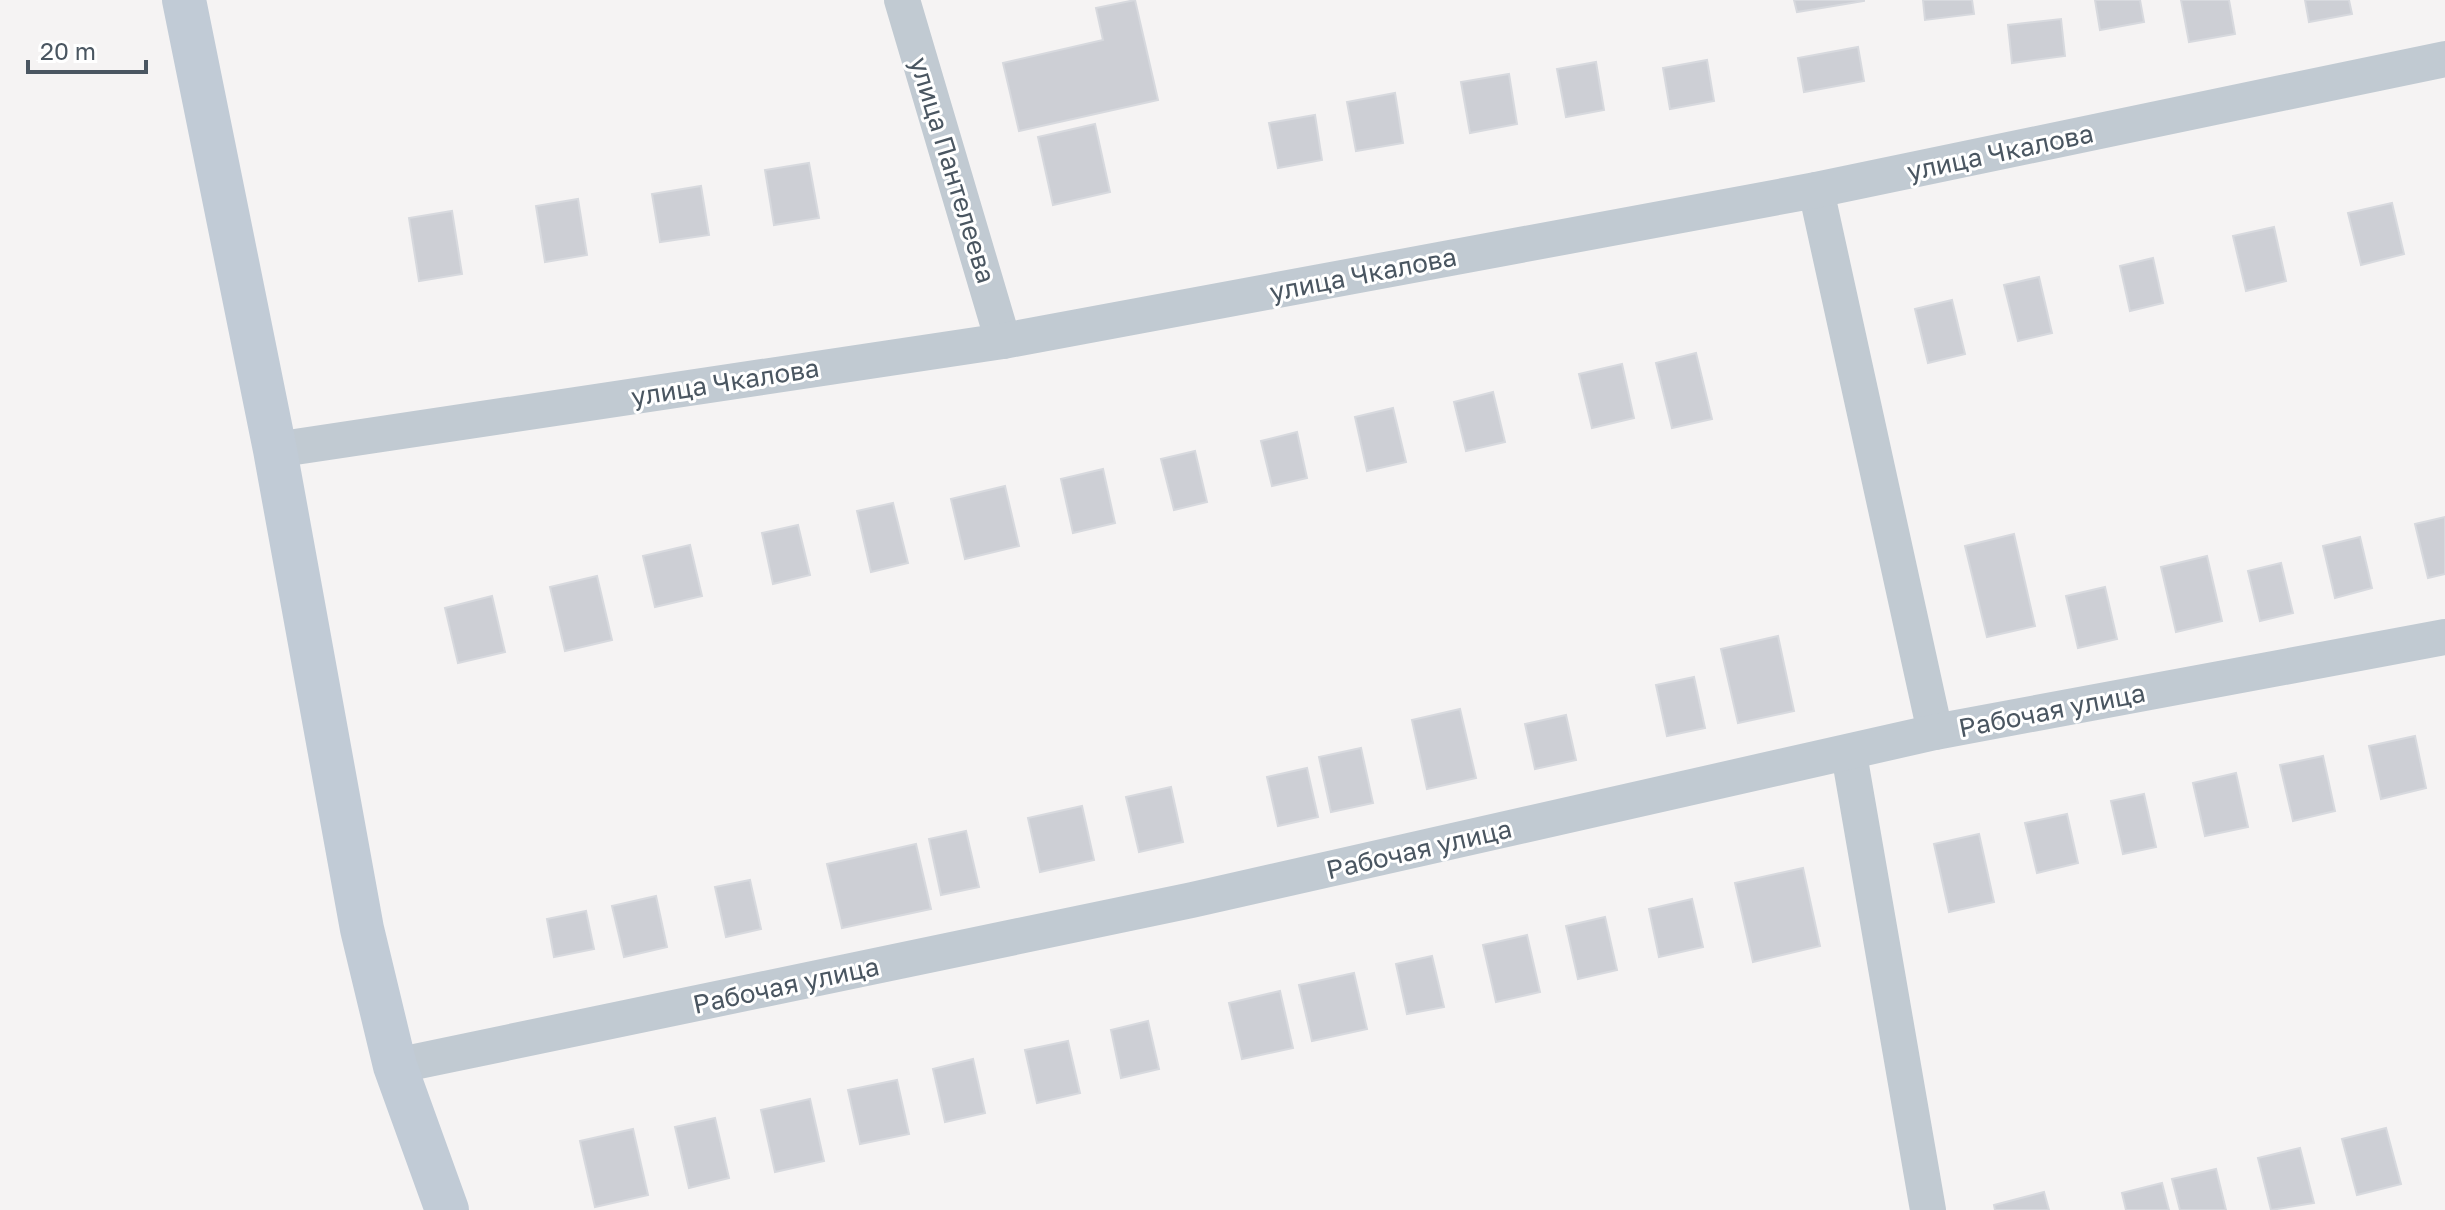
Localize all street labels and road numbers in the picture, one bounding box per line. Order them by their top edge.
street label: улица Пантелеева [904,53,1002,287]
street label: улица Чкалова [1904,117,2096,187]
street label: улица Чкалова [1267,241,1459,307]
street label: улица Чкалова [629,352,821,412]
street label: Рабочая улица [1956,677,2148,743]
street label: Рабочая улица [1323,813,1515,885]
street label: Рабочая улица [690,950,882,1020]

